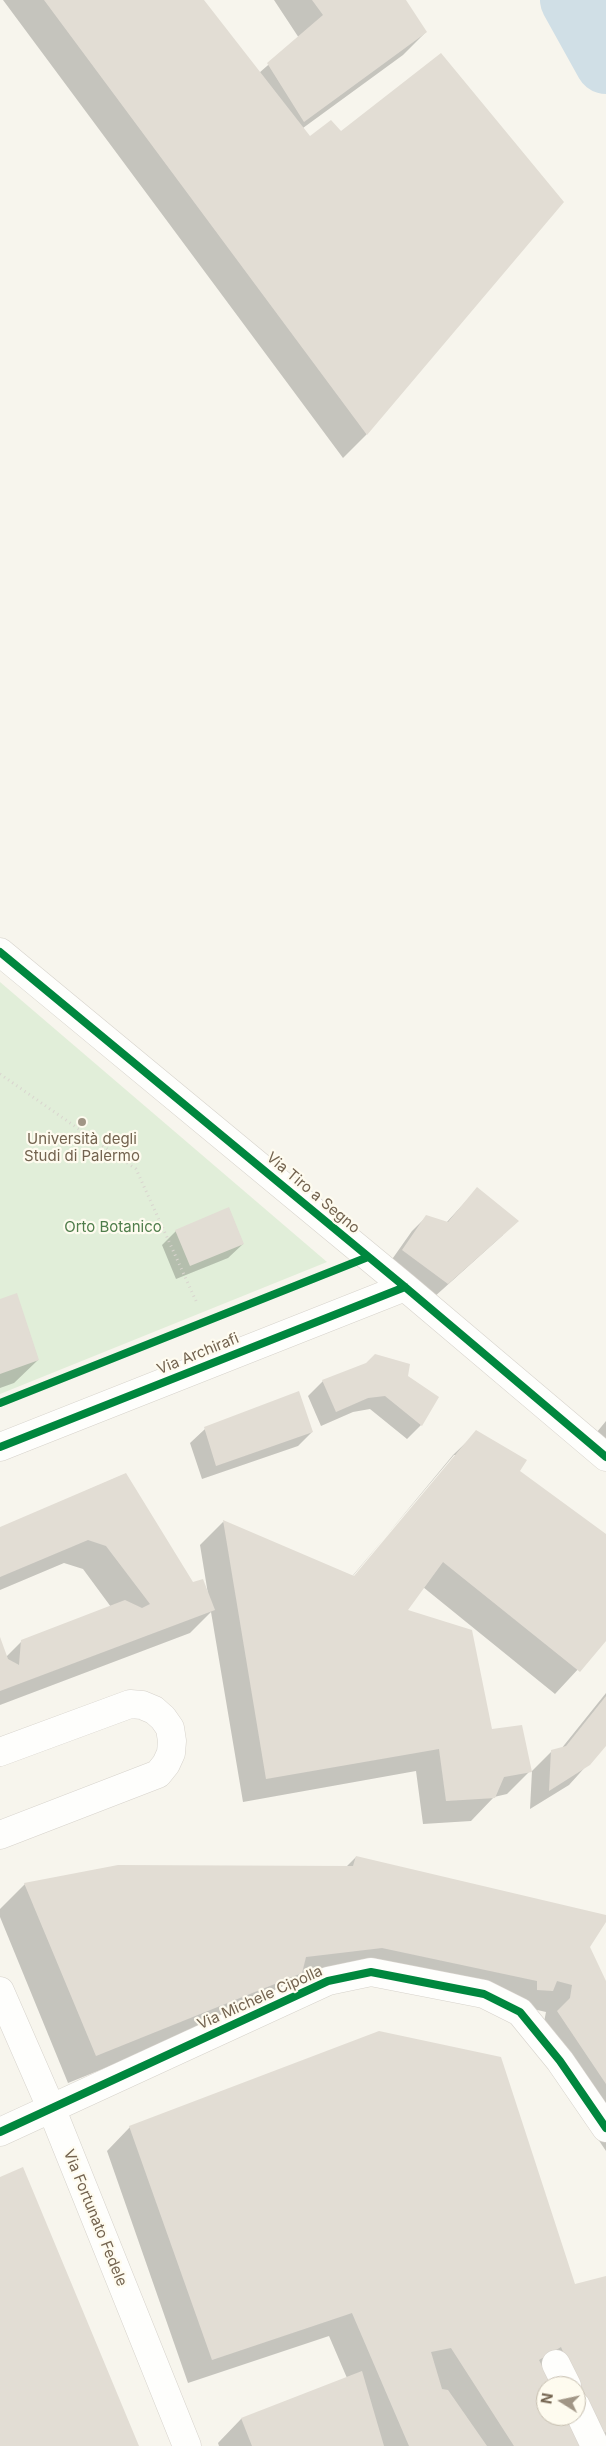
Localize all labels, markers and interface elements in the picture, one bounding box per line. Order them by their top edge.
marker: Università degli Studi di Palermo [76,1116,88,1128]
place label: Università degli Studi di Palermo [24,1130,140,1165]
street label: Via Tiro a Segno [263,1149,363,1237]
park label: Orto Botanico [64,1218,162,1236]
street label: Via Archirafi [154,1329,242,1379]
street label: Via Michele Cipolla [195,1962,325,2034]
street label: Via Fortunato Fedele [59,2147,131,2289]
north arrow [536,2376,586,2426]
text: N [537,2392,556,2405]

